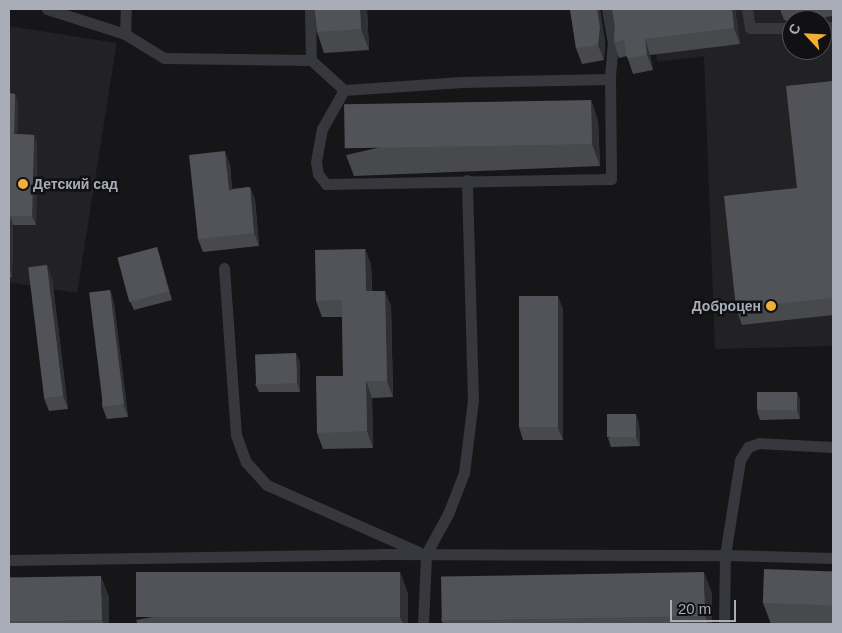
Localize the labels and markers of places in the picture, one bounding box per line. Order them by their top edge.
place label: Детский сад [33,176,118,192]
marker: Детский сад [17,178,29,190]
place label: Доброцен [692,298,761,314]
marker: Доброцен [765,300,777,312]

